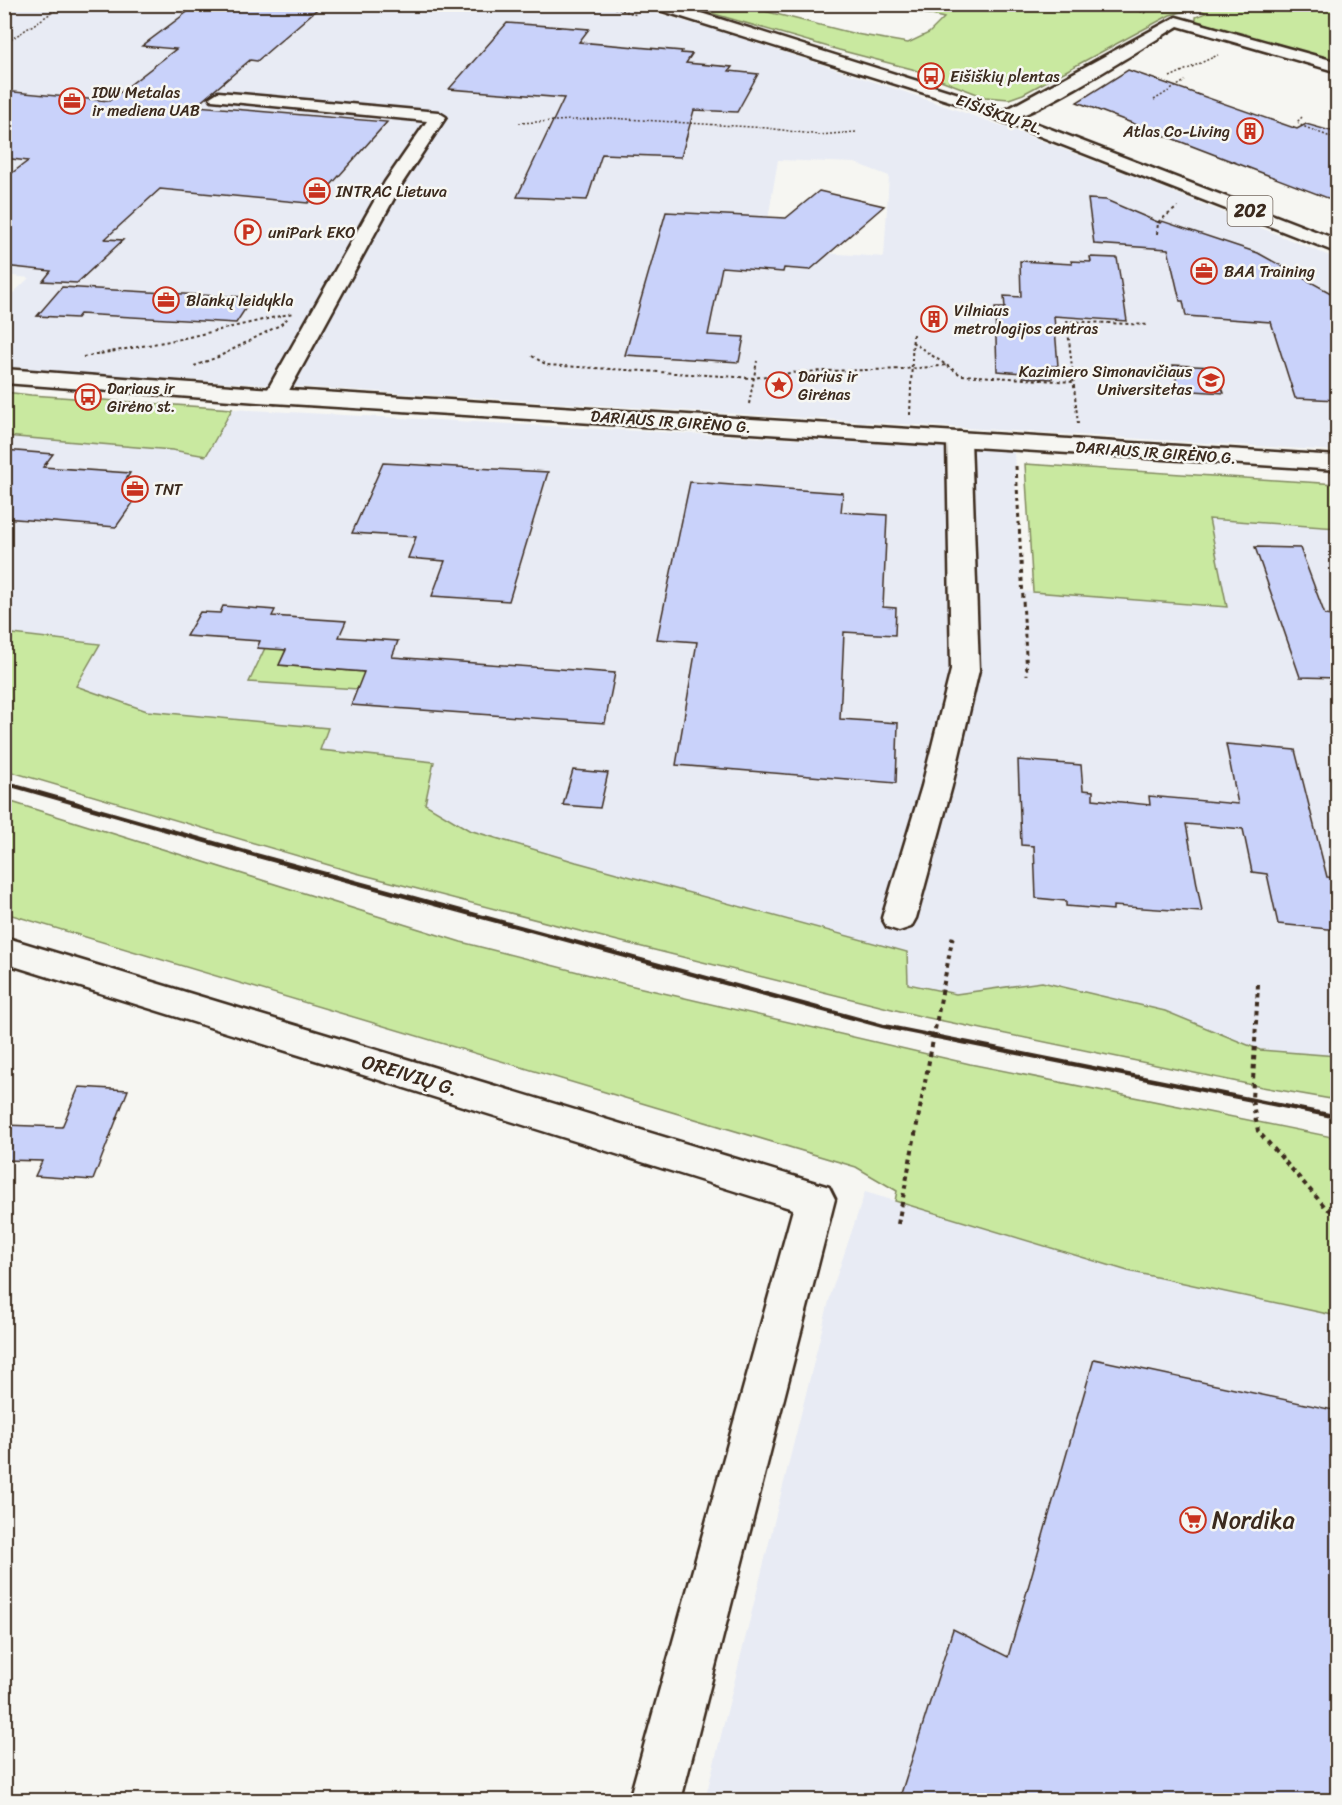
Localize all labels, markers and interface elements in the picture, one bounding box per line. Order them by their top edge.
bus stop icon: Eišiškių plentas [916,61,946,91]
place label: Eišiškių plentas [950,62,1060,91]
place label: IDW Metalas ir mediena UAB [91,78,200,125]
street label: EIŠIŠKIŲ PL. [952,85,1048,144]
office icon: IDW Metalas ir mediena UAB [57,86,87,116]
building icon: Atlas Co-Living [1235,116,1265,146]
place label: Atlas Co-Living [1122,117,1230,146]
office icon: INTRAC Lietuva [302,176,332,206]
place label: INTRAC Lietuva [335,177,447,206]
road number: 202 [1228,196,1272,226]
parking icon: uniPark EKO [233,217,263,247]
place label: uniPark EKO [268,218,356,247]
office icon: BAA Training [1189,256,1219,286]
place label: BAA Training [1224,257,1315,286]
office icon: Blankų leidykla [151,285,181,315]
place label: Blankų leidykla [186,286,293,315]
place label: Vilniaus metrologijos centras [954,296,1098,343]
building icon: Vilniaus metrologijos centras [919,304,949,334]
place label: Kazimiero Simonavičiaus Universitetas [1019,357,1193,404]
place label: Darius ir Girėnas [798,362,859,409]
school or university icon: Kazimiero Simonavičiaus Universitetas [1196,365,1226,395]
place icon: Darius ir Girėnas [764,370,794,400]
place label: Dariaus ir Girėno st. [107,374,176,421]
bus stop icon: Dariaus ir Girėno st. [73,382,103,412]
street label: DARIAUS IR GIRĖNO G. [590,401,752,442]
street label: DARIAUS IR GIRĖNO G. [1075,432,1237,473]
office icon: TNT [120,474,150,504]
place label: TNT [154,475,183,504]
street label: OREIVIŲ G. [357,1044,462,1107]
place label: Nordika [1212,1499,1295,1541]
supermarket icon: Nordika [1178,1505,1208,1535]

